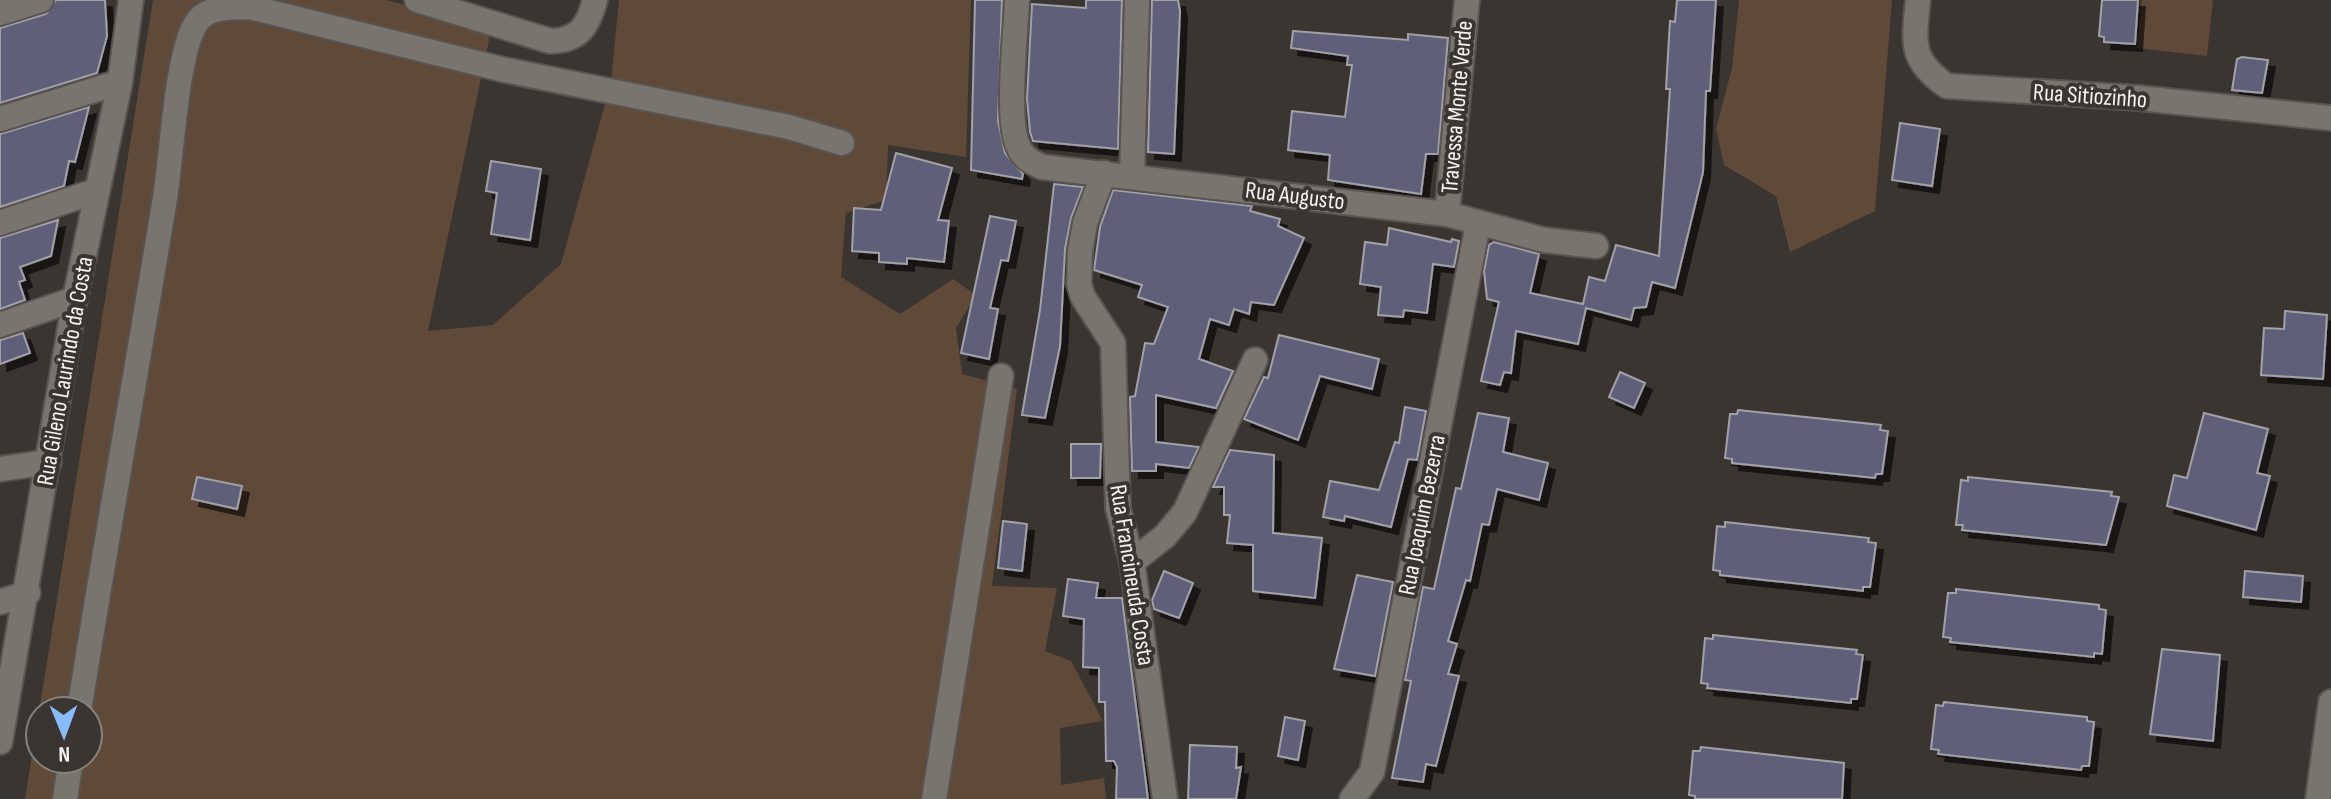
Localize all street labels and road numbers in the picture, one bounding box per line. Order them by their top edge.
street label: Travessa Monte Verde [1435,19,1479,195]
street label: Rua Sitiozinho [2032,78,2148,114]
street label: Rua Augusto [1244,176,1346,216]
street label: Rua Gileno Laurindo da Costa [31,254,99,488]
street label: Rua Joaquim Bezerra [1392,432,1452,598]
street label: Rua Francineuda Costa [1103,482,1161,668]

